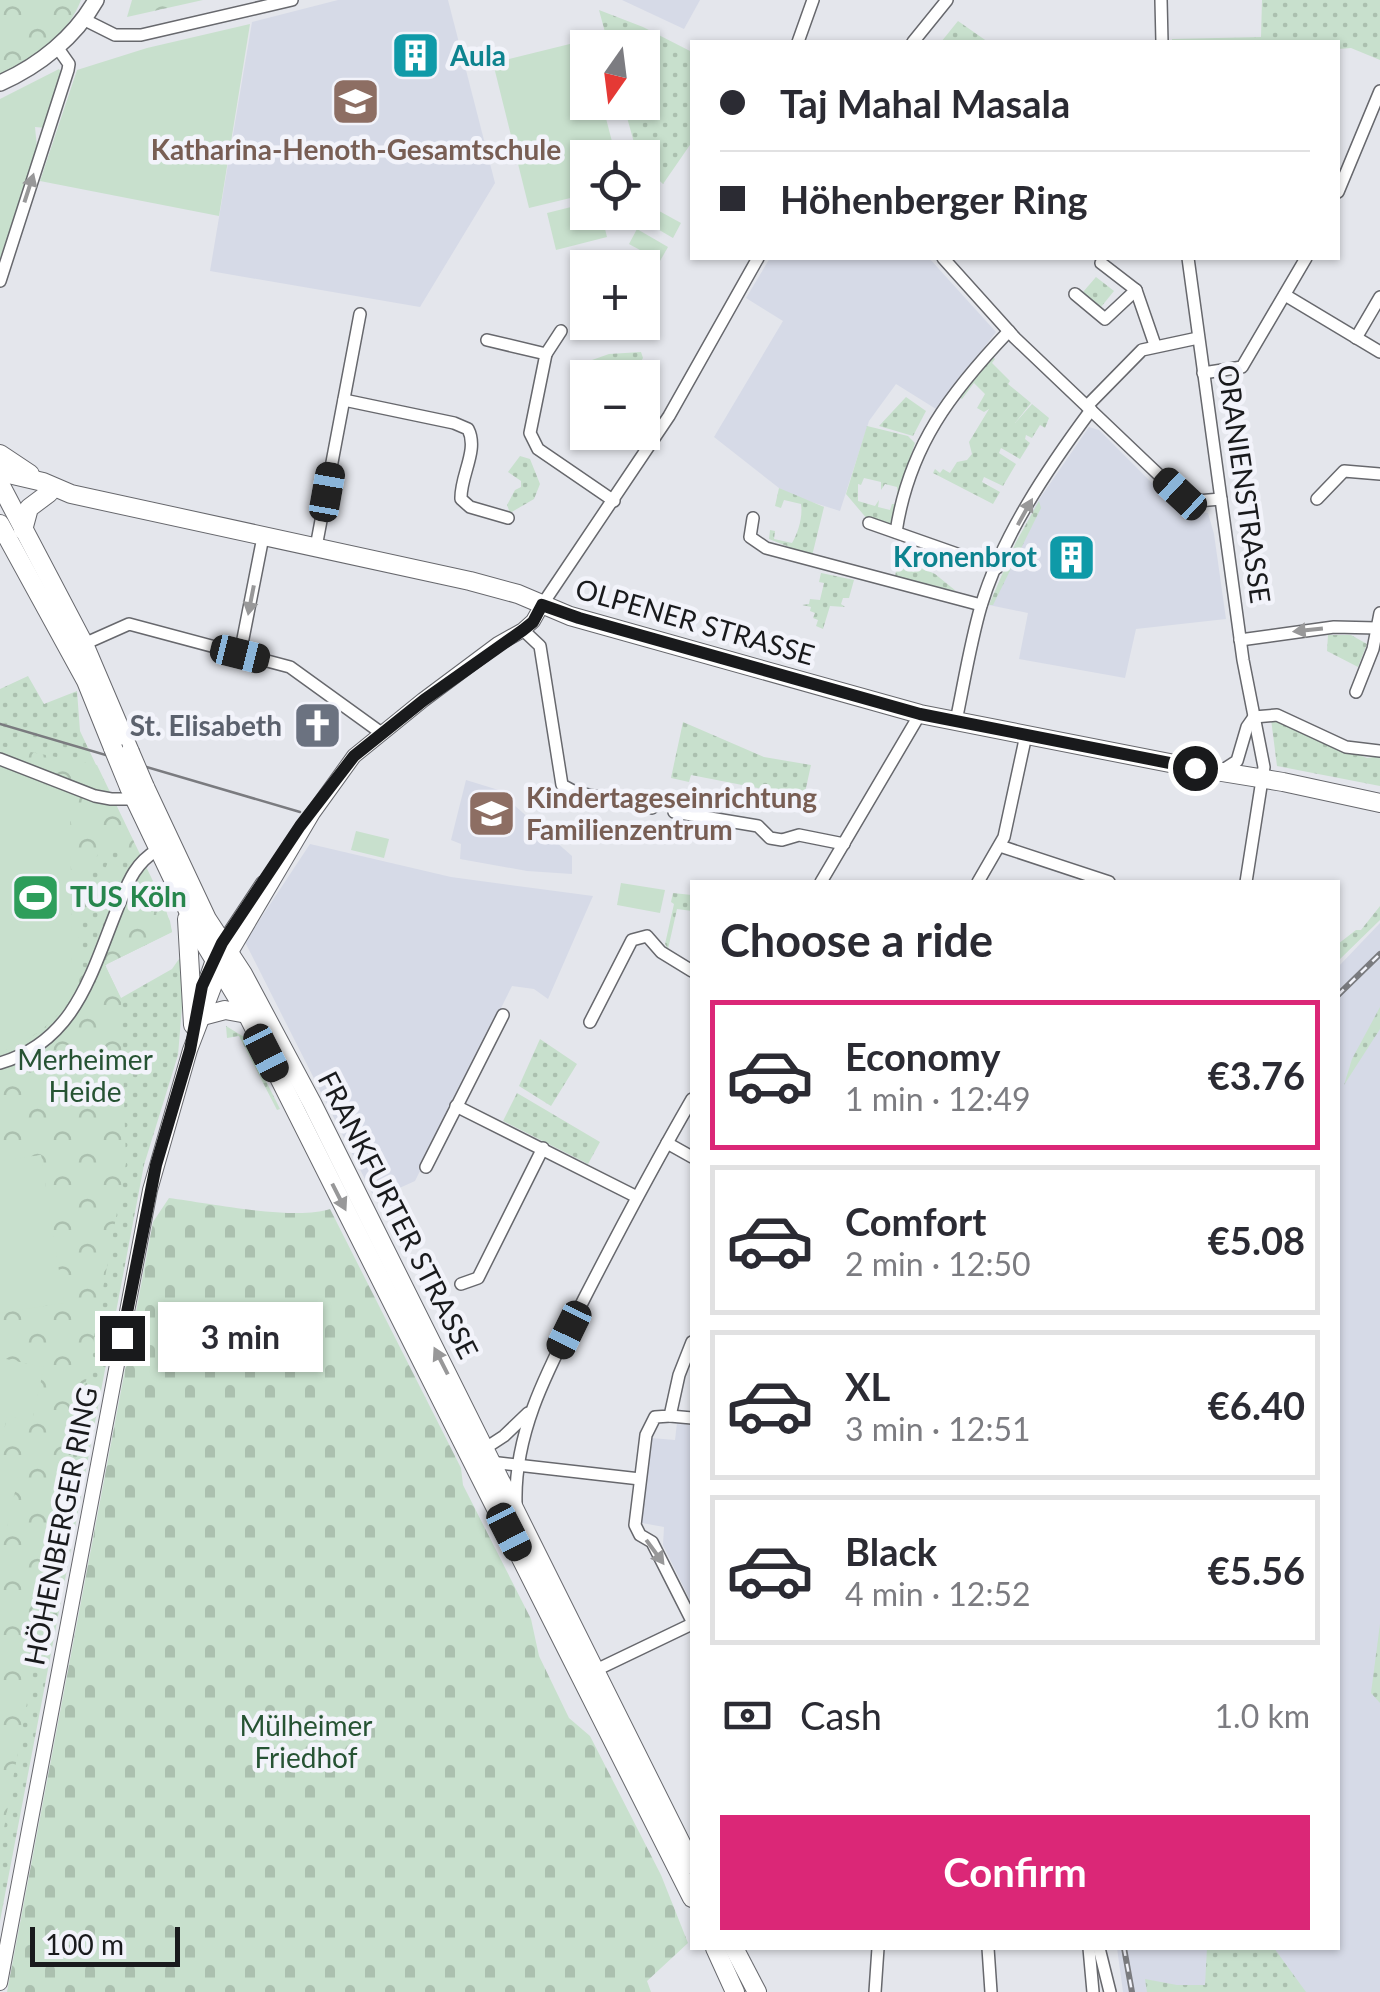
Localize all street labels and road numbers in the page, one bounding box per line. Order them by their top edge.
street label: ORANIENSTRASSE [1211,362,1279,605]
street label: OLPENER STRASSE [572,571,819,671]
street label: FRANKFURTER STRASSE [312,1065,486,1364]
street label: HÖHENBERGER RING [16,1384,104,1668]

